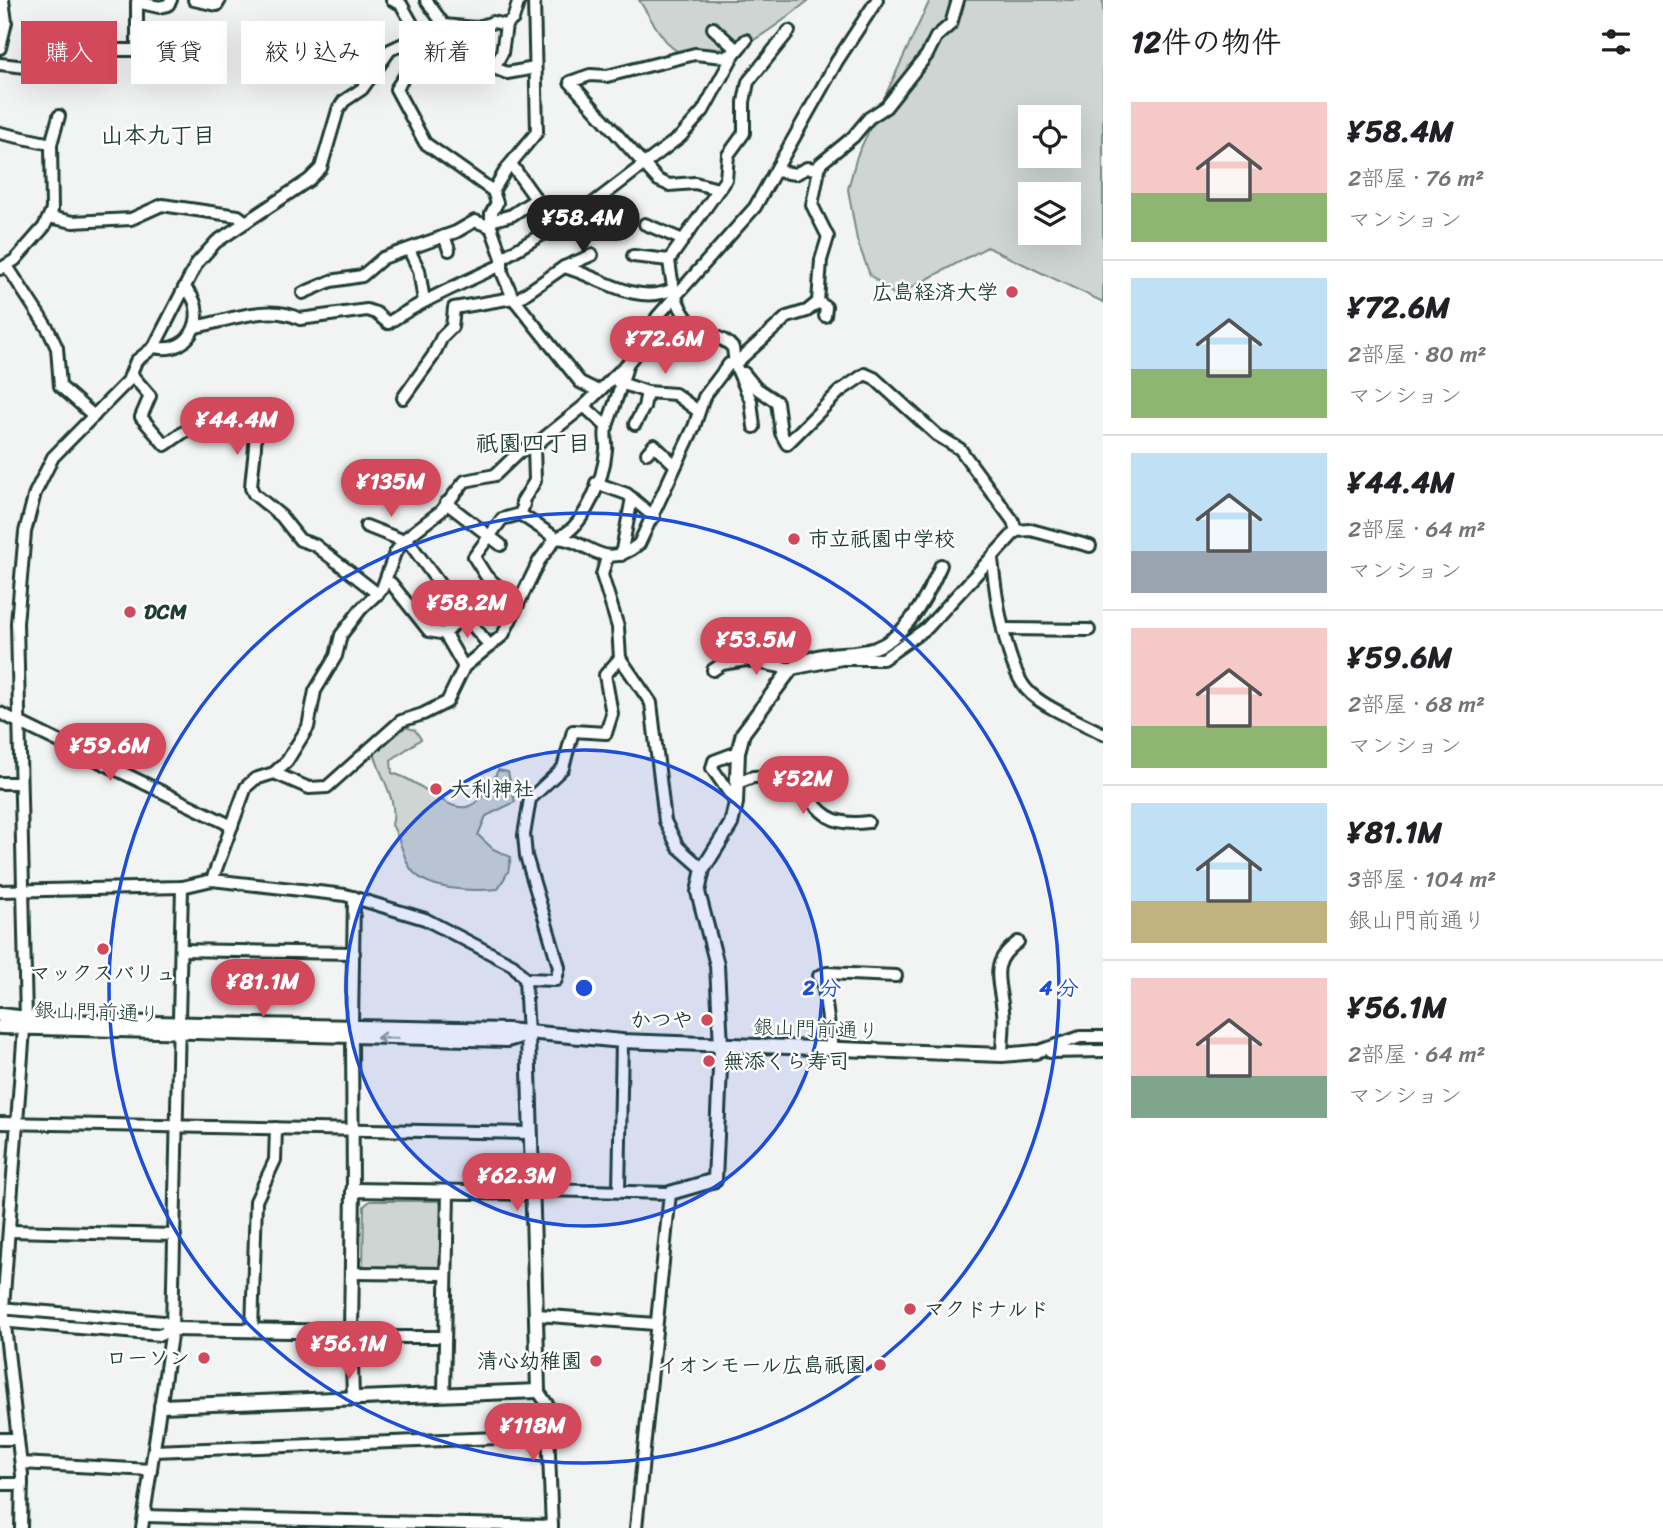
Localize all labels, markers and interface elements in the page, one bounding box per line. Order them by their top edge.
text: 12件の物件 [1131,15,1281,69]
chip: 購入 [21,21,117,84]
chip: 賃貸 [131,21,227,84]
chip: 絞り込み [241,21,385,84]
chip: 新着 [399,21,495,84]
icon: filters [1597,23,1635,61]
text: ¥58.4M [1348,104,1453,158]
map controls [1018,105,1081,245]
button: locate [1018,105,1081,168]
district label: 山本九丁目 [101,115,216,156]
icon: home [1187,130,1271,214]
text: 2部屋 · 76 m² [1348,158,1484,199]
button: layers [1018,182,1081,245]
pin: ¥58.4M [526,196,640,255]
text: ¥58.4M [543,197,623,238]
text: マンション [1348,199,1462,240]
place label: 広島経済大学 [872,273,998,311]
text: ¥72.6M [1348,280,1450,334]
marker: 広島経済大学 [1004,284,1020,300]
icon: home [1187,306,1271,390]
pin: ¥72.6M [608,316,722,376]
text: ¥72.6M [626,318,704,359]
text: 2部屋 · 80 m² [1348,334,1486,375]
text: マンション [1348,375,1462,416]
pin: ¥44.4M [180,398,294,457]
text: ¥44.4M [196,399,278,440]
district label: 祇園四丁目 [476,423,591,464]
text: ¥44.4M [1348,455,1454,509]
pin: ¥135M [342,460,440,519]
text: ¥135M [357,461,425,502]
icon: home [1187,481,1271,565]
text: 2部屋 · 64 m² [1348,509,1486,550]
place label: 市立祇園中学校 [808,520,955,558]
marker: 市立祇園中学校 [786,531,802,547]
text: マンション [1348,550,1462,591]
pin: ¥58.2M [410,580,524,640]
text: ¥58.2M [427,582,507,623]
place label: DCM [144,593,187,631]
marker: DCM [122,604,138,620]
pin: ¥53.5M [699,618,813,677]
text: ¥53.5M [716,619,796,660]
text: ¥59.6M [1348,630,1452,684]
icon: home [1187,656,1271,740]
text: 2部屋 · 68 m² [1348,684,1485,725]
pin: ¥59.6M [53,724,167,783]
text: ¥59.6M [70,725,150,766]
text: マンション [1348,725,1462,766]
pin: ¥52M [762,756,844,816]
text: ¥52M [774,758,832,799]
place label: 大利神社 [450,770,534,808]
marker: 大利神社 [428,781,444,797]
text: ¥81.1M [1348,805,1442,859]
icon: home [1187,831,1271,915]
text: 3部屋 · 104 m² [1348,859,1496,900]
text: 銀山門前通り [1348,900,1486,941]
marker: マックスバリュ [95,941,111,957]
place label: マックスバリュ [30,954,177,992]
pin: ¥81.1M [206,960,320,1019]
text: ¥81.1M [227,961,299,1002]
text: 2 分 [802,969,841,1007]
text: 4 分 [1038,969,1079,1007]
centre of rings [572,976,596,1000]
text: ¥56.1M [1348,980,1446,1034]
street label: 銀山門前通り [33,991,161,1033]
place label: かつや [630,1001,693,1039]
icon: home [1187,1006,1271,1090]
street label: 銀山門前通り [752,1008,880,1050]
marker: かつや [699,1012,715,1028]
one-way arrow [376,1031,399,1045]
text: 2部屋 · 64 m² [1348,1034,1486,1075]
place label: 無添くら寿司 [723,1042,849,1080]
marker: 無添くら寿司 [701,1053,717,1069]
text: マンション [1348,1075,1462,1116]
pin: ¥62.3M [460,1154,574,1213]
text: ¥62.3M [478,1155,556,1196]
place label: マクドナルド [924,1290,1049,1328]
marker: マクドナルド [902,1301,918,1317]
pin: ¥56.1M [292,1322,406,1381]
text: ¥56.1M [311,1323,387,1364]
place label: ローソン [106,1339,190,1377]
place label: 清心幼稚園 [477,1342,582,1380]
place label: イオンモール広島祇園 [657,1346,866,1384]
marker: ローソン [196,1350,212,1366]
marker: 清心幼稚園 [588,1353,604,1369]
marker: イオンモール広島祇園 [872,1357,888,1373]
pin: ¥118M [484,1404,582,1463]
text: ¥118M [500,1405,566,1446]

